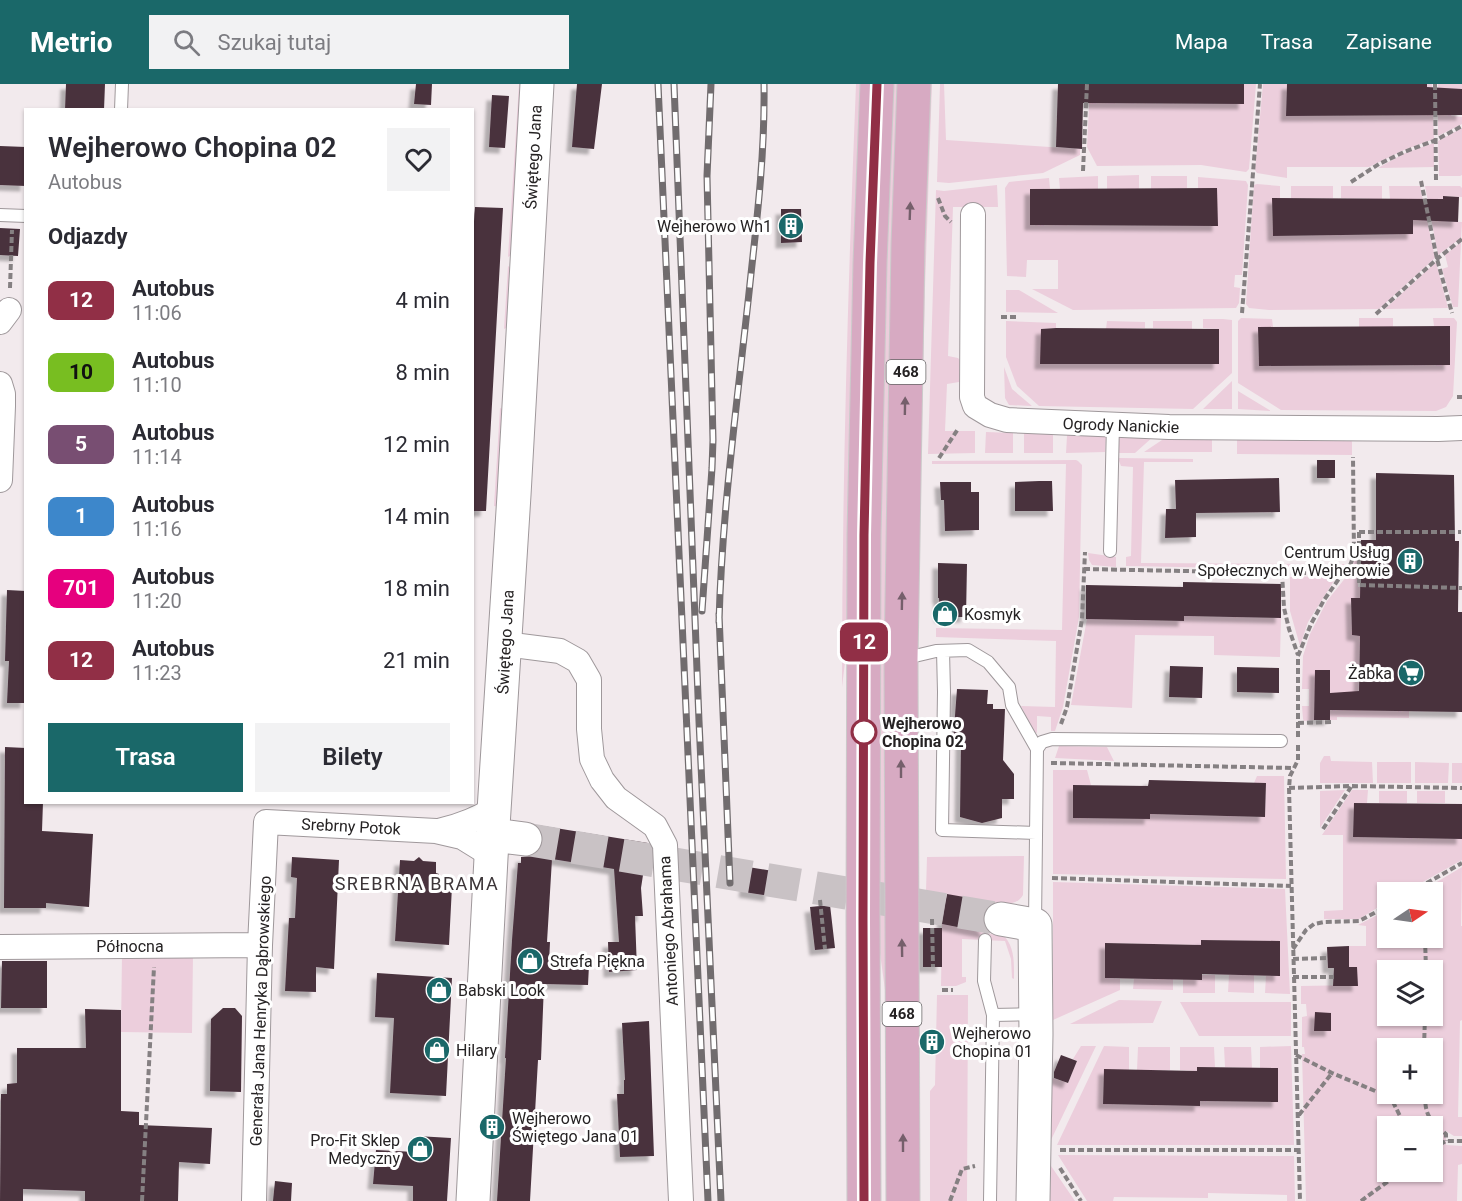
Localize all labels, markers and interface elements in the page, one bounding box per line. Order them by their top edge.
search box [149,15,569,69]
text: Metrio [30,26,113,59]
icon: search [170,26,203,59]
text: Szukaj tutaj [218,30,331,55]
text: Mapa [1175,30,1228,54]
text: Trasa [1261,30,1313,54]
text: Zapisane [1346,30,1432,54]
street label: Świętego Jana [520,104,546,210]
button: heart [387,128,450,191]
text: Wejherowo Chopina 02 [48,131,337,164]
text: Autobus [48,170,122,194]
one-way arrow [905,202,914,221]
building icon: Wejherowo Wh1 [776,211,806,241]
place label: Wejherowo Wh1 [657,217,772,236]
text: Odjazdy [48,224,128,249]
text: Autobus [132,276,215,301]
text: 12 [69,288,93,312]
text: 4 min [395,288,450,313]
text: 11:06 [132,301,182,325]
text: Autobus [132,348,215,373]
text: 10 [69,360,93,384]
text: 8 min [395,360,450,385]
road number: 468 [886,360,926,384]
text: 11:10 [132,373,182,397]
one-way arrow [901,397,910,416]
street label: Ogrody Nanickie [1062,414,1180,437]
text: Autobus [132,420,215,445]
text: 5 [75,432,87,456]
text: 12 min [383,432,450,457]
text: 11:14 [132,445,182,469]
text: Autobus [132,492,215,517]
text: 1 [75,504,87,528]
text: 14 min [383,504,450,529]
text: 11:16 [132,517,182,541]
place label: Centrum Usług Społecznych w Wejherowie [1197,543,1390,580]
building icon: Centrum Usług Społecznych w Wejherowie [1395,546,1425,576]
text: Autobus [132,564,215,589]
text: 701 [63,576,99,600]
text: 18 min [383,576,450,601]
text: 11:20 [132,589,182,613]
street label: Świętego Jana [492,589,518,695]
one-way arrow [897,592,907,611]
shop icon: Kosmyk [930,599,960,629]
place label: Kosmyk [964,605,1022,624]
line badge: 12 [837,622,891,662]
text: 12 [852,630,876,654]
text: Autobus [132,636,215,661]
text: 12 [69,648,93,672]
text: 21 min [383,648,450,673]
supermarket icon: Żabka [1396,658,1426,688]
text: 11:23 [132,661,182,685]
place label: Żabka [1348,664,1392,683]
place label: Wejherowo Chopina 02 [882,714,964,751]
marker: Wejherowo Chopina 02 [851,719,877,745]
button: Trasa [48,723,243,792]
button: Bilety [255,723,450,792]
one-way arrow [896,760,906,779]
street label: Srebrny Potok [301,814,402,839]
street label: Antoniego Abrahama [655,855,682,1006]
district label: SREBRNA BRAMA [335,873,499,894]
street label: Generała Jana Henryka Dąbrowskiego [246,875,275,1147]
north arrow [1377,882,1443,948]
map controls [1377,882,1443,1182]
street label: Północna [96,937,164,956]
one-way arrow [897,938,907,957]
shop icon: Strefa Piękna [515,946,545,976]
place label: Strefa Piękna [550,952,645,971]
button: layers [1377,960,1443,1026]
shop icon: Babski Look [424,975,454,1005]
place label: Babski Look [458,981,546,1000]
road number: 468 [882,1002,922,1026]
place label: Wejherowo Chopina 01 [952,1024,1033,1061]
building icon: Wejherowo Chopina 01 [917,1027,947,1057]
shop icon: Hilary [422,1035,452,1065]
button: + [1377,1038,1443,1104]
place label: Hilary [456,1041,497,1060]
place label: Wejherowo Świętego Jana 01 [512,1109,639,1146]
building icon: Wejherowo Świętego Jana 01 [477,1112,507,1142]
button: − [1377,1116,1443,1182]
place label: Pro-Fit Sklep Medyczny [310,1131,400,1168]
one-way arrow [898,1133,908,1152]
shop icon: Pro-Fit Sklep Medyczny [405,1134,435,1164]

